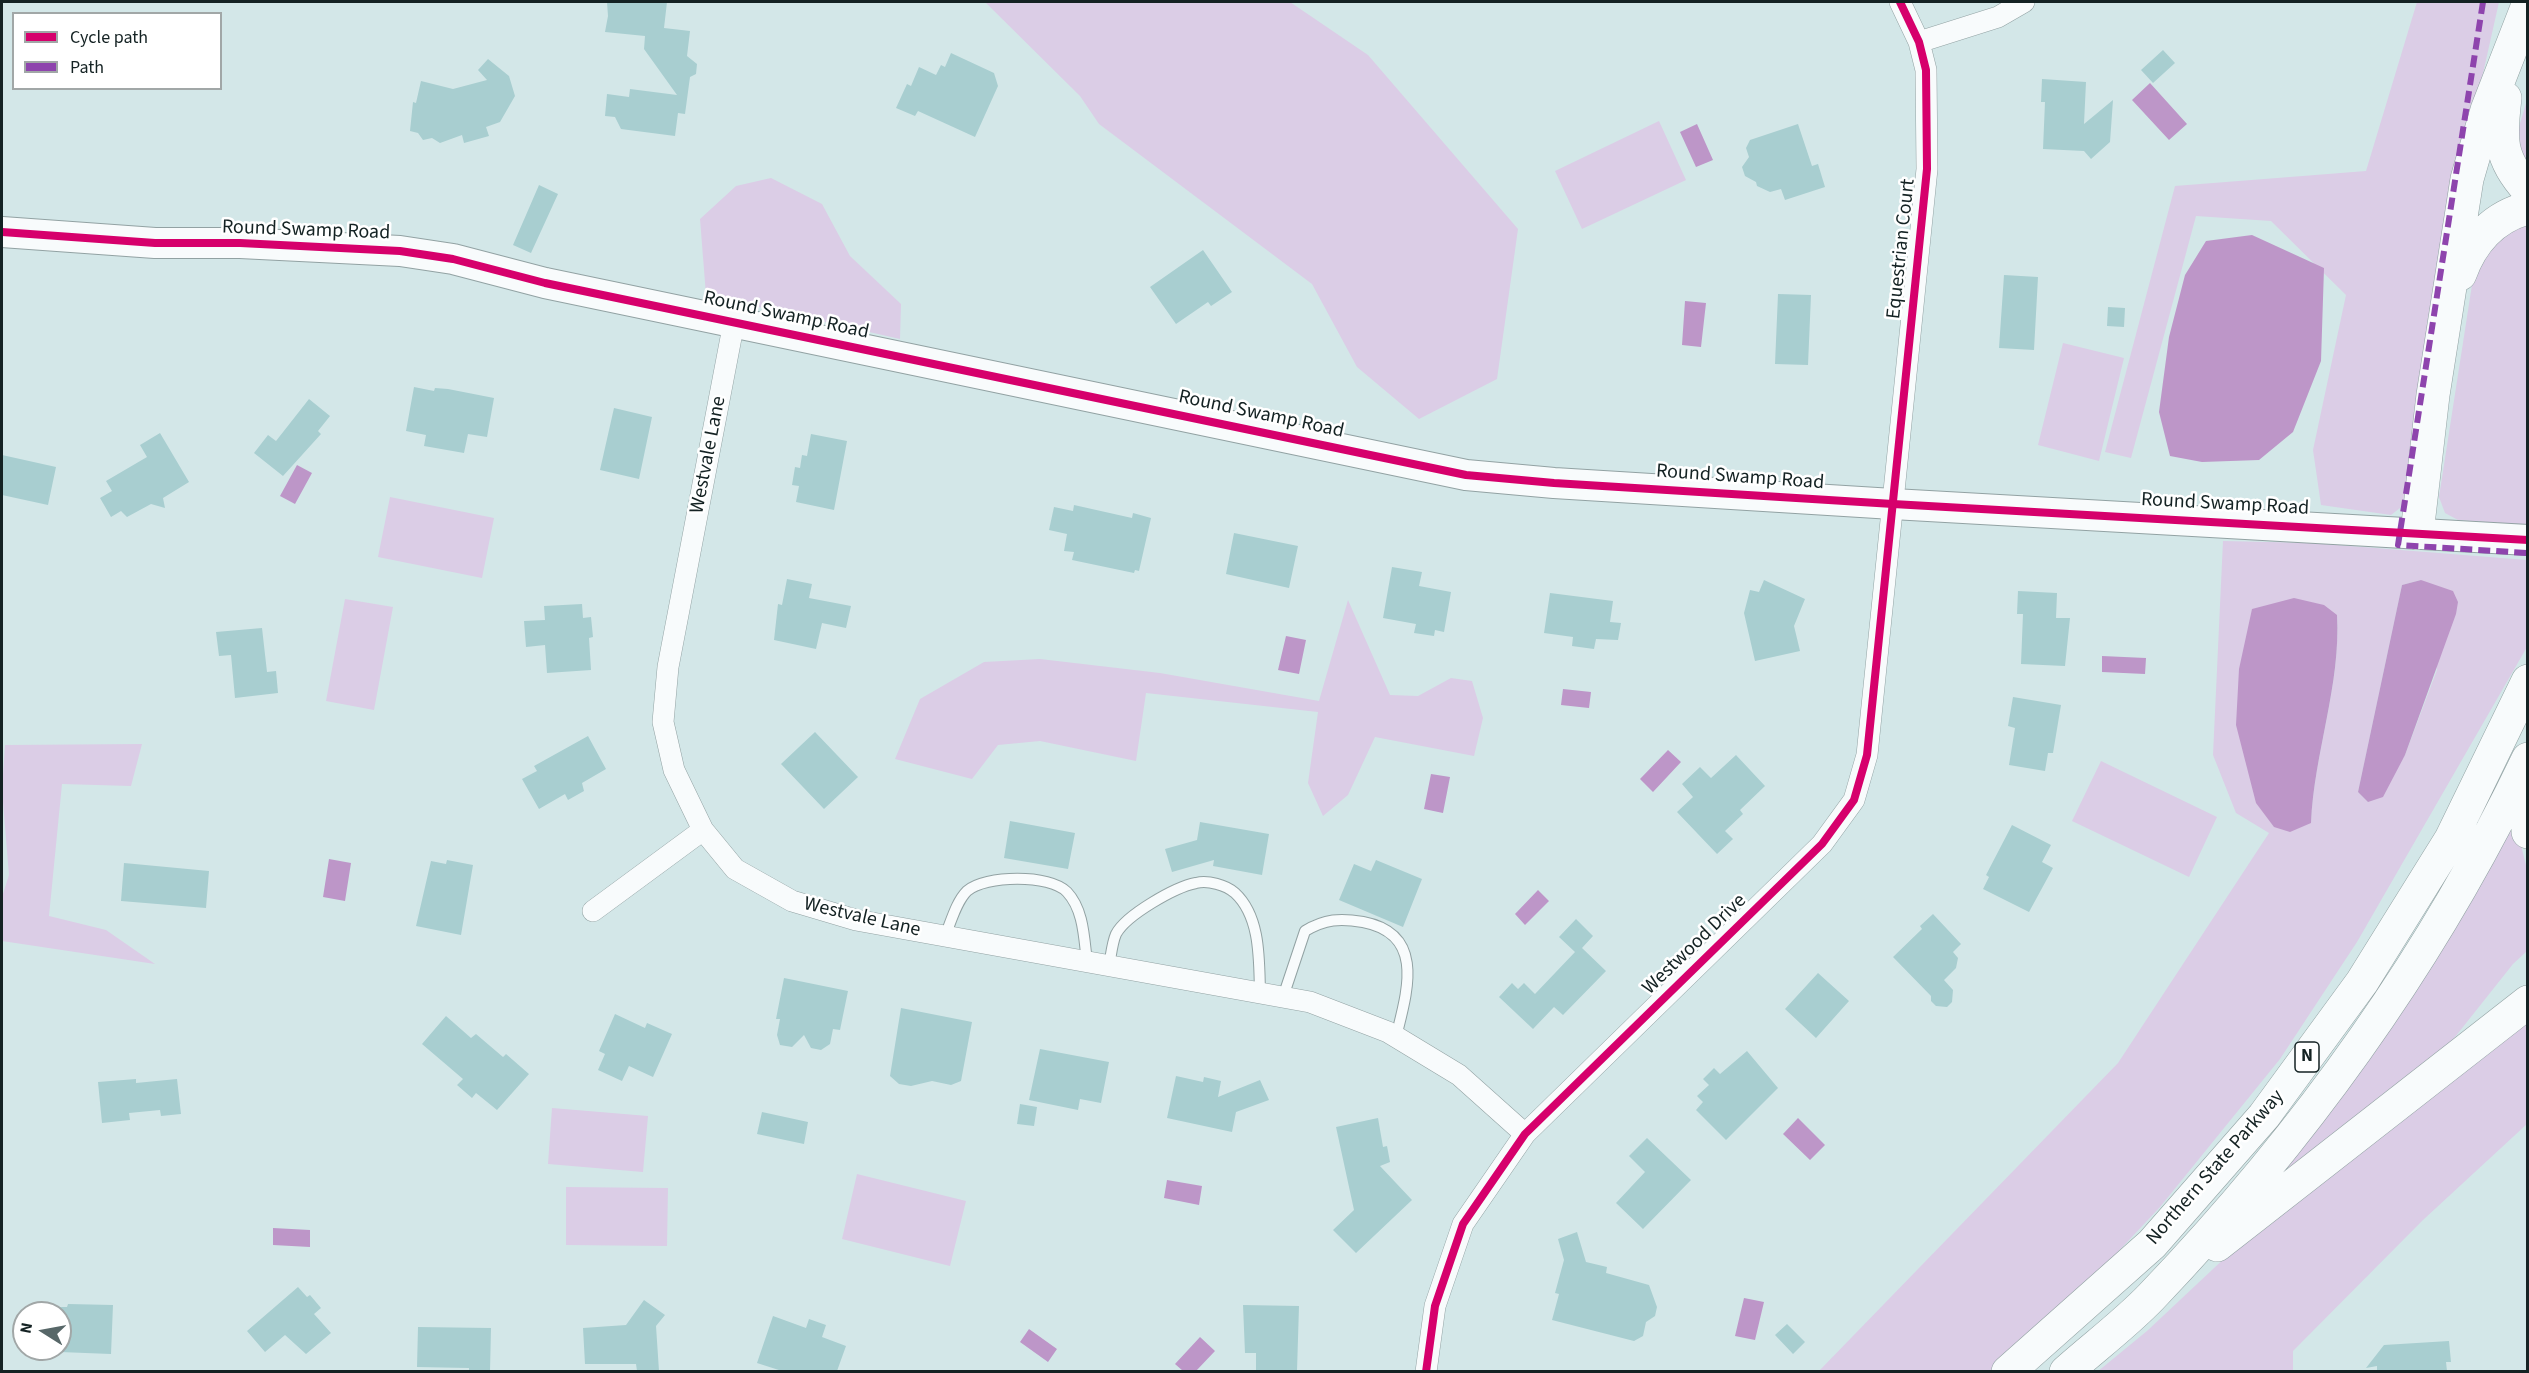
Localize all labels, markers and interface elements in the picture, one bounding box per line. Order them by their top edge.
legend [12,12,222,90]
text: Cycle path [70,25,148,50]
text: Path [70,55,104,80]
street label: Equestrian Court [1883,178,1921,320]
street label: Round Swamp Road [221,216,391,246]
street label: Round Swamp Road [701,287,871,345]
street label: Round Swamp Road [1176,386,1346,444]
street label: Westvale Lane [686,394,732,516]
street label: Round Swamp Road [1655,460,1825,496]
street label: Round Swamp Road [2140,489,2310,521]
street label: Westwood Drive [1638,890,1752,1000]
street label: Westvale Lane [801,893,923,943]
road number: N [2295,1042,2319,1072]
street label: Northern State Parkway [2142,1085,2290,1251]
north arrow [12,1301,72,1361]
text: N [14,1321,38,1335]

